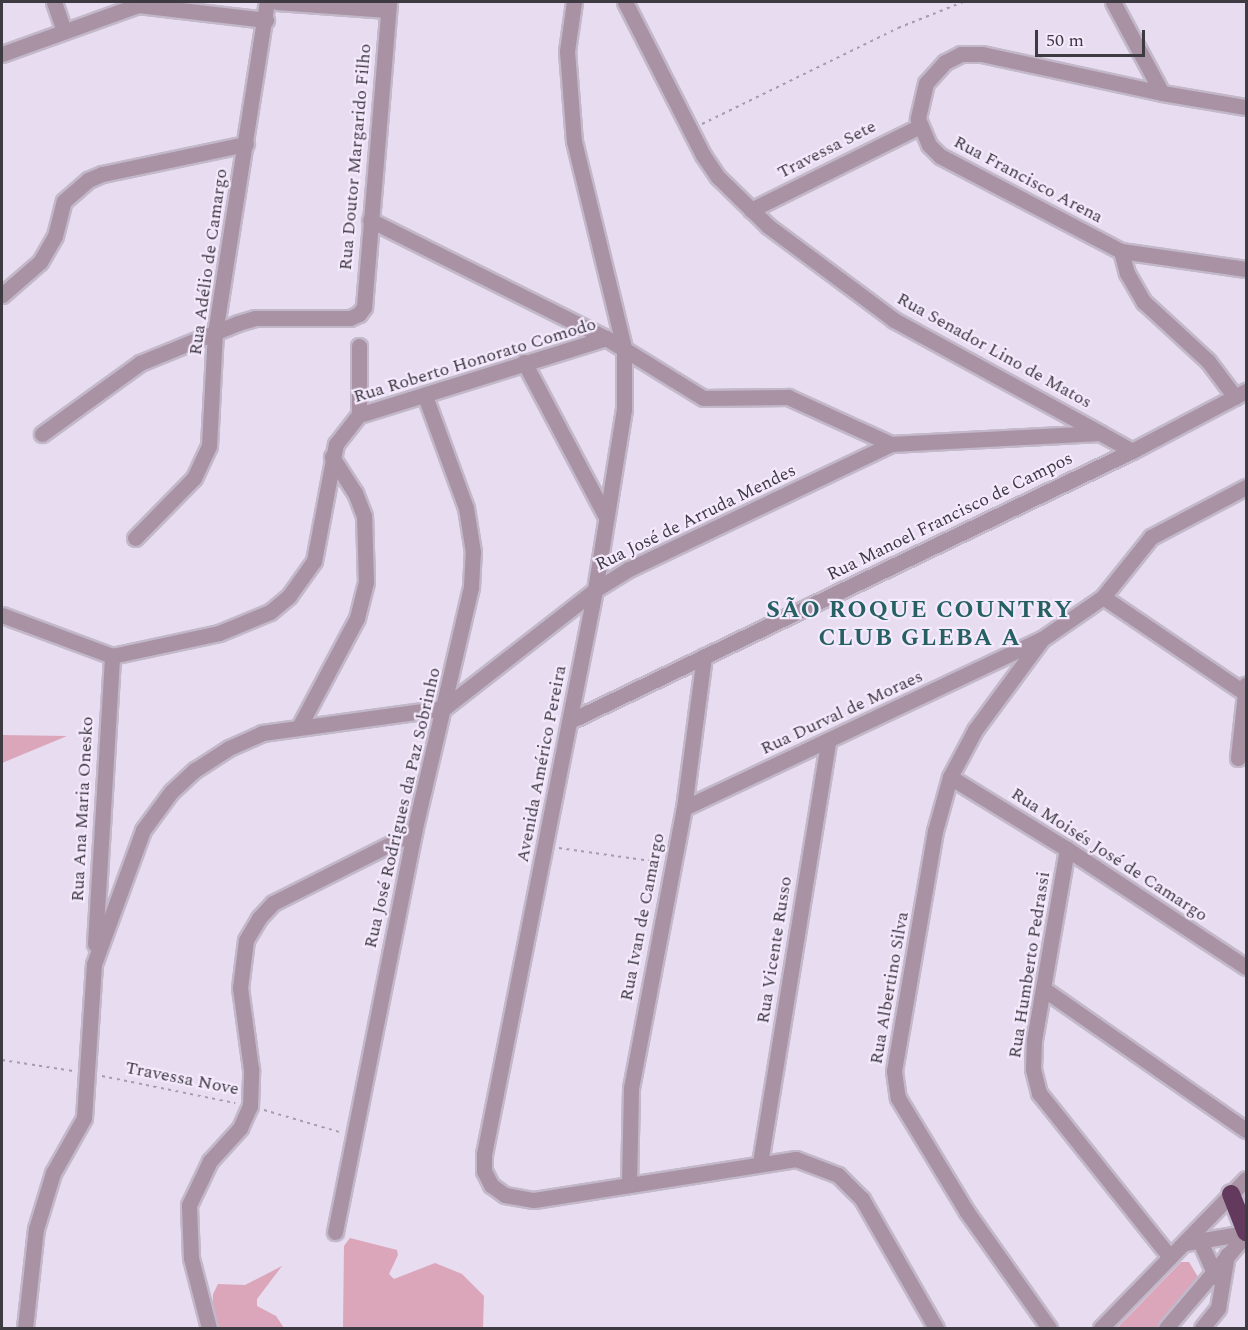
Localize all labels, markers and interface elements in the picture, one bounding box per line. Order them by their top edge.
scale bar [1038,18,1148,56]
text: 50 m [1046,27,1084,54]
street label: Rua Doutor Margarido Filho [335,43,377,271]
street label: Travessa Sete [774,116,880,184]
street label: Rua Francisco Arena [950,132,1106,228]
street label: Rua Adélio de Camargo [185,167,233,357]
street label: Rua Senador Lino de Matos [893,288,1095,414]
street label: Rua Roberto Honorato Comodo [351,314,599,408]
street label: Rua Manoel Francisco de Campos [824,448,1076,586]
street label: Rua José de Arruda Mendes [592,460,800,576]
district label: SÃO ROQUE COUNTRY CLUB GLEBA A [766,597,1074,653]
street label: Avenida Américo Pereira [512,664,572,864]
street label: Rua José Rodrigues da Paz Sobrinho [360,666,446,950]
street label: Rua Durval de Moraes [757,666,927,760]
street label: Rua Ana Maria Onesko [67,716,99,902]
street label: Rua Moisés José de Camargo [1007,783,1211,927]
street label: Rua Ivan de Camargo [616,831,670,1003]
street label: Rua Humberto Pedrassi [1005,870,1055,1060]
street label: Rua Vicente Russo [753,875,797,1025]
street label: Rua Albertino Silva [866,910,914,1066]
street label: Travessa Nove [123,1057,241,1101]

